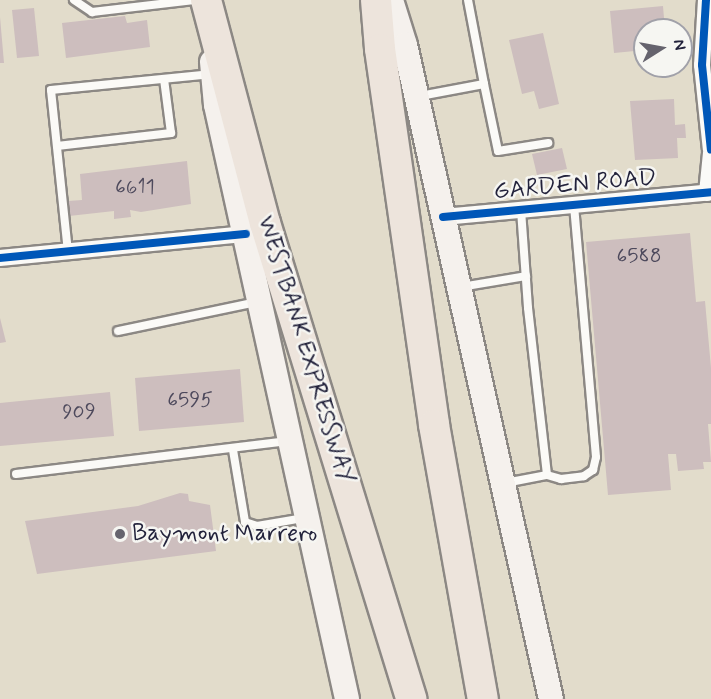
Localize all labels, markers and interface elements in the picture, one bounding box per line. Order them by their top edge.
north arrow [633,18,693,78]
text: N [668,38,691,52]
street label: GARDEN ROAD [493,164,657,206]
house number: 6611 [115,174,155,200]
street label: WESTBANK EXPRESSWAY [250,210,360,490]
house number: 6588 [616,243,662,269]
house number: 6595 [167,387,213,413]
house number: 909 [62,399,96,425]
place label: Baymont Marrero [132,520,320,548]
marker: Baymont Marrero [113,527,127,541]

